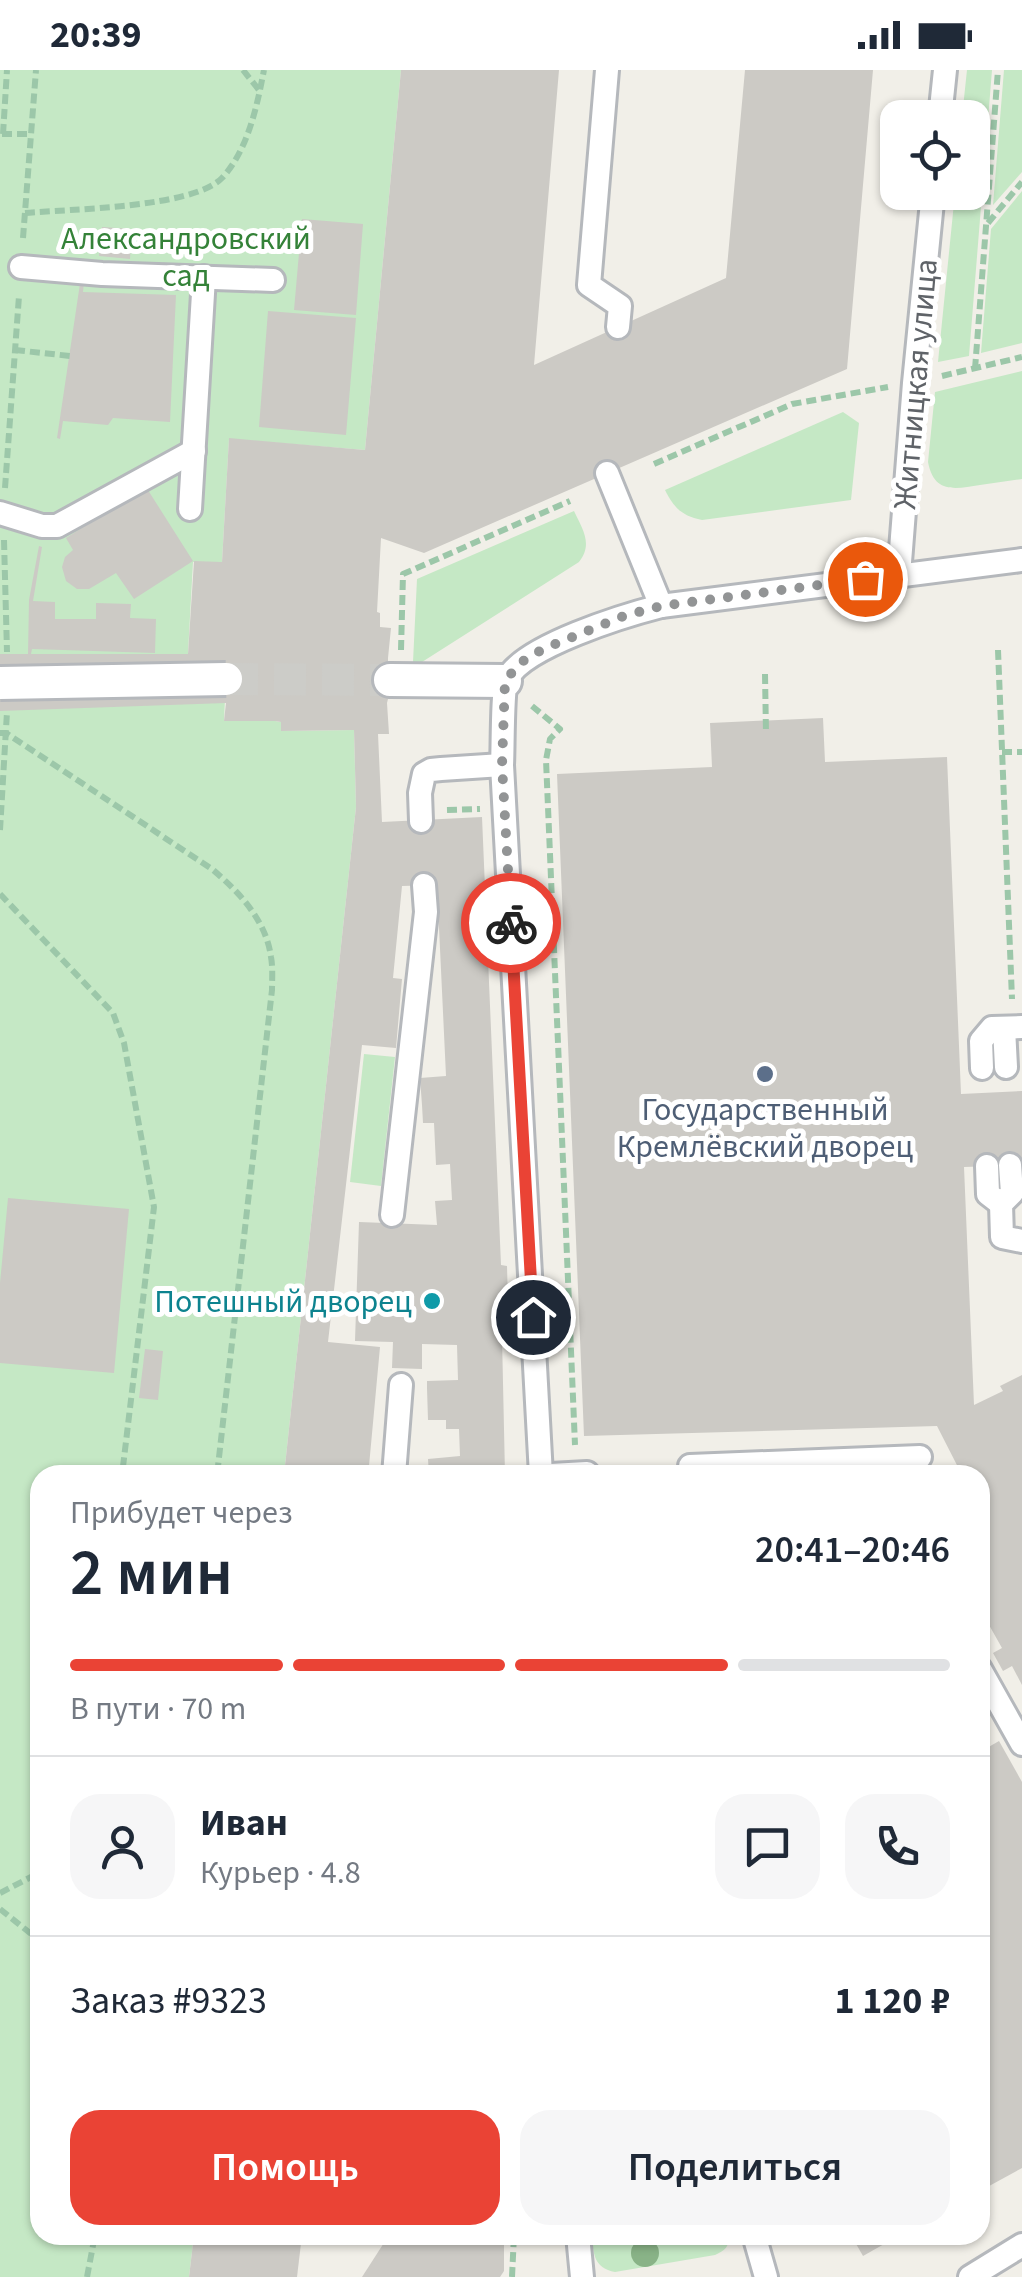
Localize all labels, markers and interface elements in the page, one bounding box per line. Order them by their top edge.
text: 20:39 [50,8,142,62]
map controls [880,100,990,210]
button: locate [880,100,990,210]
park label: Александровский сад [61,216,311,299]
street label: Житницкая улица [882,257,950,511]
pin [823,537,908,622]
icon: bag [838,552,893,607]
courier [461,873,561,973]
icon: bike [484,896,539,951]
marker: Государственный Кремлёвский дворец [754,1063,776,1085]
place label: Государственный Кремлёвский дворец [617,1087,913,1170]
pin [491,1275,576,1360]
place label: Потешный дворец [154,1279,412,1325]
marker: Потешный дворец [421,1290,443,1312]
icon: home [506,1290,561,1345]
text: Прибудет через [70,1490,293,1536]
text: 20:41–20:46 [755,1523,950,1577]
text: 2 мин [70,1527,233,1620]
text: В пути · 70 m [70,1686,246,1732]
button: person [70,1794,175,1899]
button: chat [715,1794,820,1899]
button: phone [845,1794,950,1899]
text: Иван [200,1796,288,1850]
text: Курьер · 4.8 [200,1850,361,1896]
text: Заказ #9323 [70,1974,267,2028]
text: 1 120 ₽ [834,1974,950,2028]
button: Помощь [70,2110,500,2225]
button: Поделиться [520,2110,950,2225]

